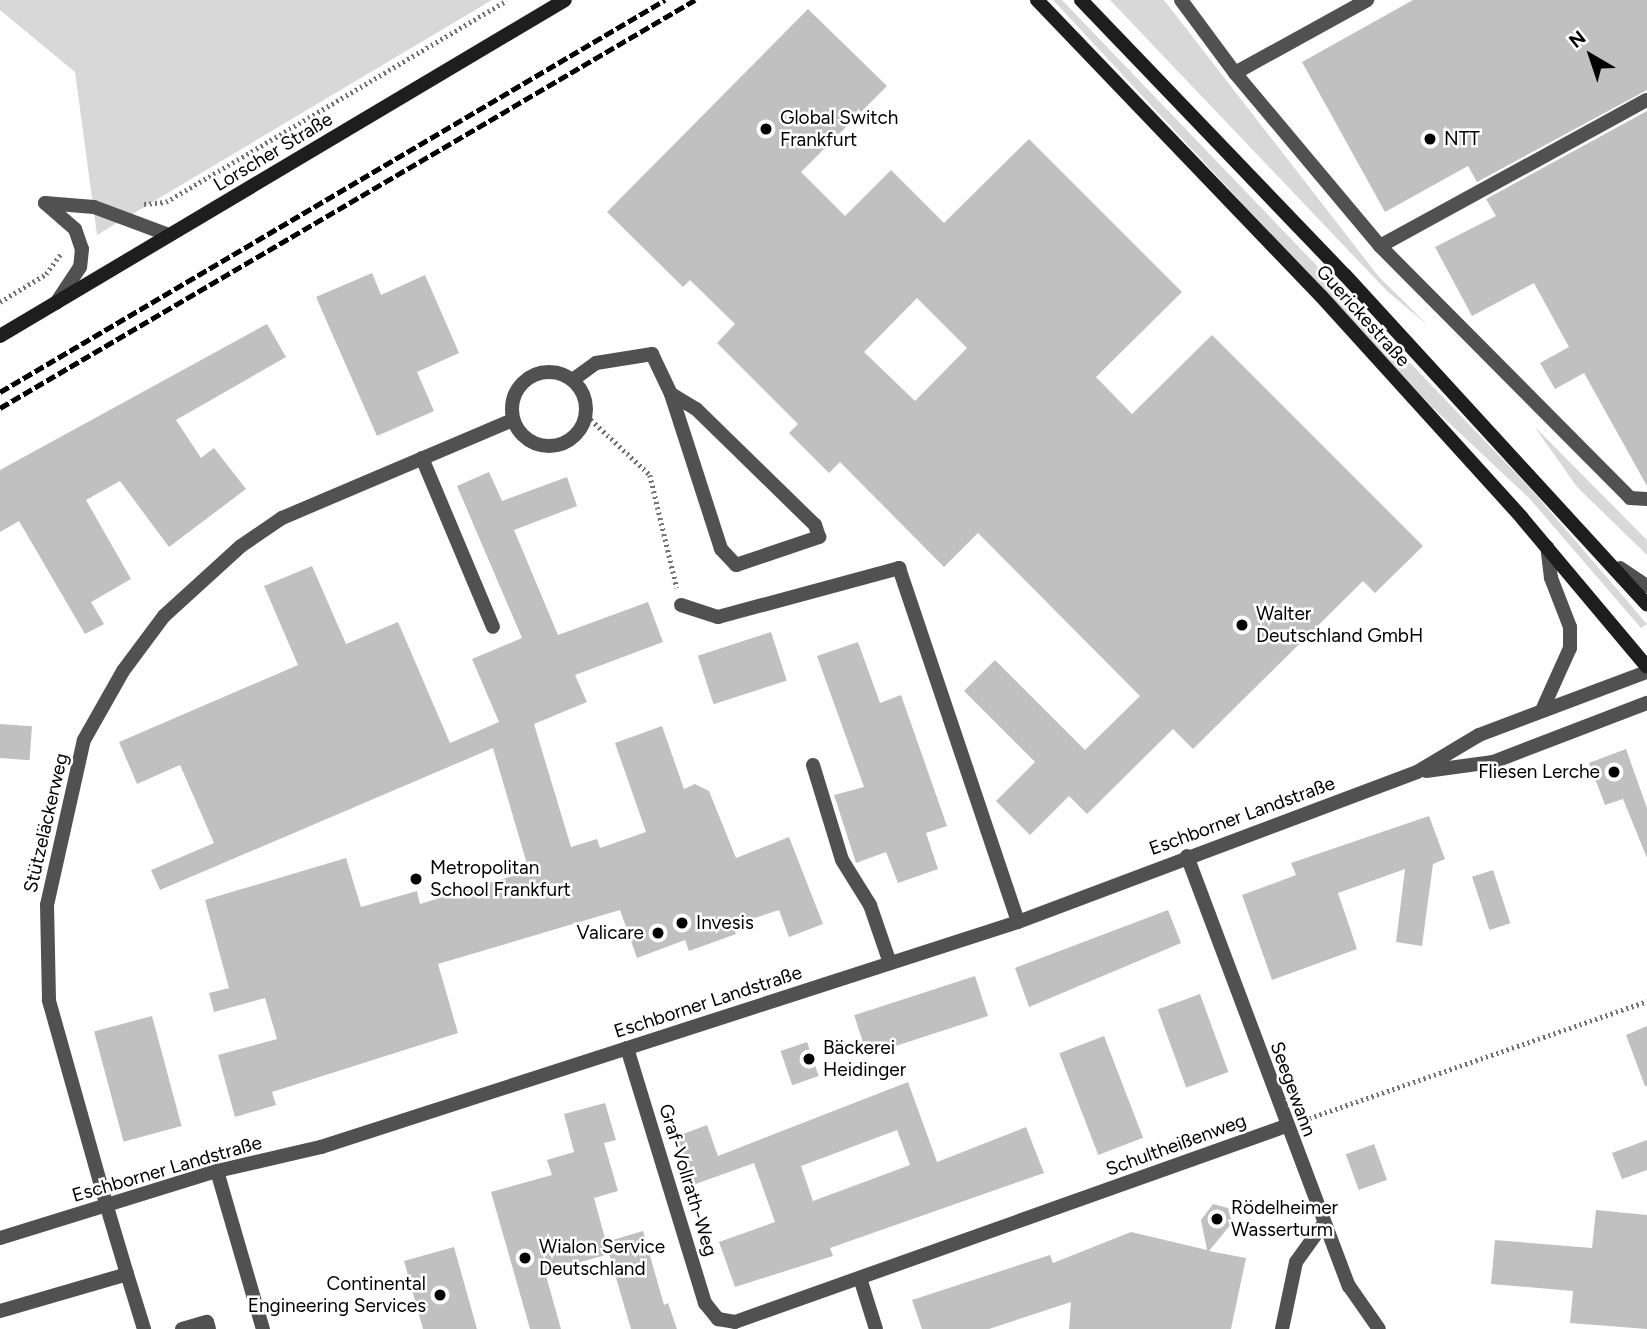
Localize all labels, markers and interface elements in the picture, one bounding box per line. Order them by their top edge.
north arrow [1556,21,1626,91]
text: N [1565,26,1590,53]
place label: Global Switch Frankfurt [780,107,898,151]
street label: Lorscher Straße [209,108,337,196]
marker: Global Switch Frankfurt [758,121,774,137]
place label: NTT [1444,128,1480,150]
marker: NTT [1422,131,1438,147]
street label: Guerickestraße [1311,260,1415,372]
place label: Walter Deutschland GmbH [1256,603,1423,647]
marker: Walter Deutschland GmbH [1234,617,1250,633]
street label: Stützeläckerweg [19,751,73,895]
place label: Fliesen Lerche [1478,761,1600,783]
marker: Fliesen Lerche [1606,764,1622,780]
street label: Eschborner Landstraße [1146,772,1338,860]
place label: Metropolitan School Frankfurt [430,857,571,901]
marker: Metropolitan School Frankfurt [408,871,424,887]
place label: Invesis [696,912,754,934]
marker: Invesis [674,915,690,931]
place label: Valicare [577,922,644,944]
marker: Valicare [650,925,666,941]
street label: Eschborner Landstraße [611,961,805,1043]
place label: Bäckerei Heidinger [823,1037,906,1081]
street label: Seegewann [1265,1038,1321,1140]
marker: Bäckerei Heidinger [801,1051,817,1067]
street label: Graf-Vollrath-Weg [654,1101,722,1259]
street label: Schultheißenweg [1103,1109,1249,1181]
street label: Eschborner Landstraße [70,1131,264,1207]
place label: Rödelheimer Wasserturm [1231,1197,1338,1241]
marker: Rödelheimer Wasserturm [1209,1211,1225,1227]
place label: Wialon Service Deutschland [539,1236,665,1280]
marker: Wialon Service Deutschland [517,1250,533,1266]
place label: Continental Engineering Services [248,1273,426,1317]
marker: Continental Engineering Services [432,1287,448,1303]

